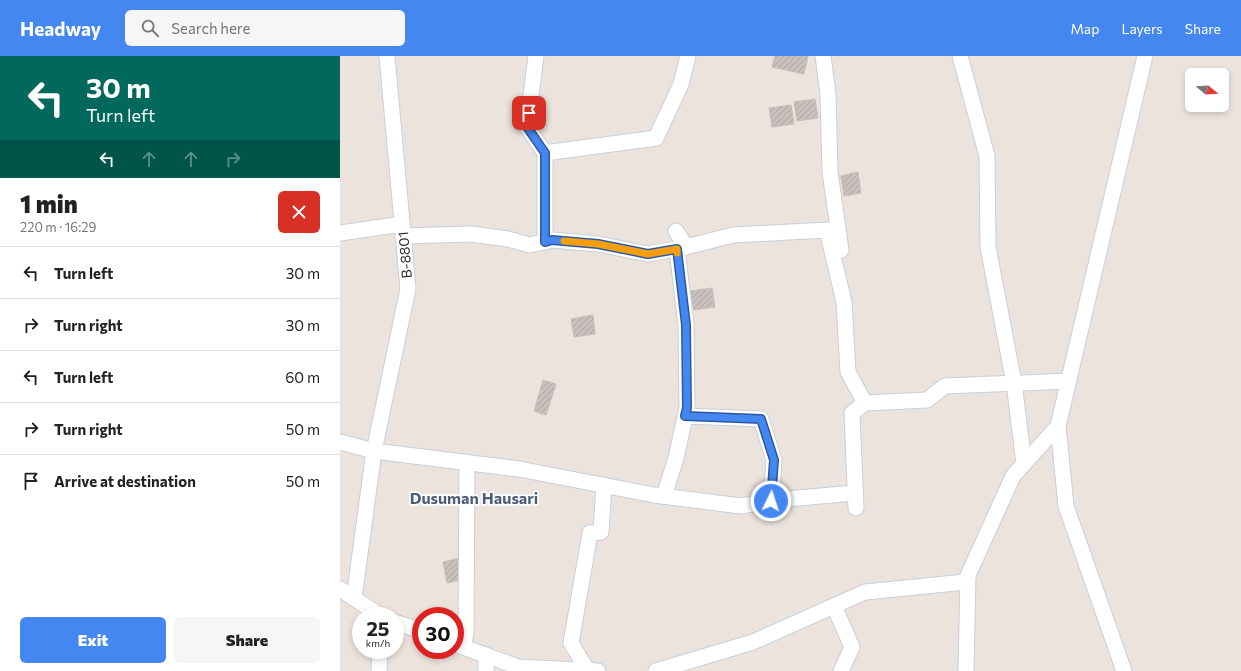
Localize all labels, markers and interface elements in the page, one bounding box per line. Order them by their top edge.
search box [125,10,405,46]
text: Headway [20,17,101,40]
icon: search [139,17,161,39]
text: Search here [171,19,251,37]
text: Map [1071,20,1099,37]
text: Layers [1121,20,1163,37]
text: Share [1185,20,1221,37]
north arrow [1185,68,1229,112]
map controls [1185,68,1229,112]
text: 30 m [86,70,151,104]
icon: left [20,72,72,124]
pin [512,96,546,130]
icon: arrive [518,102,540,124]
text: Turn left [86,104,155,126]
icon: left [96,148,118,170]
icon: ahead [138,148,160,170]
icon: ahead [180,148,202,170]
icon: right [222,148,244,170]
text: 1 min [20,189,78,218]
button: close [278,191,320,233]
text: 220 m · 16:29 [20,219,96,235]
street label: B-8801 [394,231,415,279]
icon: left [20,262,42,284]
text: Turn left [54,264,113,282]
text: 30 m [286,264,320,282]
icon: right [20,314,42,336]
text: Turn right [54,316,123,334]
text: 30 m [286,316,320,334]
icon: left [20,366,42,388]
text: Turn left [54,368,113,386]
text: 60 m [285,368,320,386]
icon: right [20,418,42,440]
text: Turn right [54,420,123,438]
text: 50 m [286,420,320,438]
icon: arrive [20,470,42,492]
text: Arrive at destination [54,472,196,490]
text: 50 m [286,472,320,490]
position arrow [750,480,792,522]
district label: Dusuman Hausari [410,488,538,507]
speed limit sign: 30 [412,607,464,659]
text: 25 [366,616,390,640]
button: Exit [20,617,166,663]
button: Share [174,617,320,663]
text: km/h [366,637,390,649]

